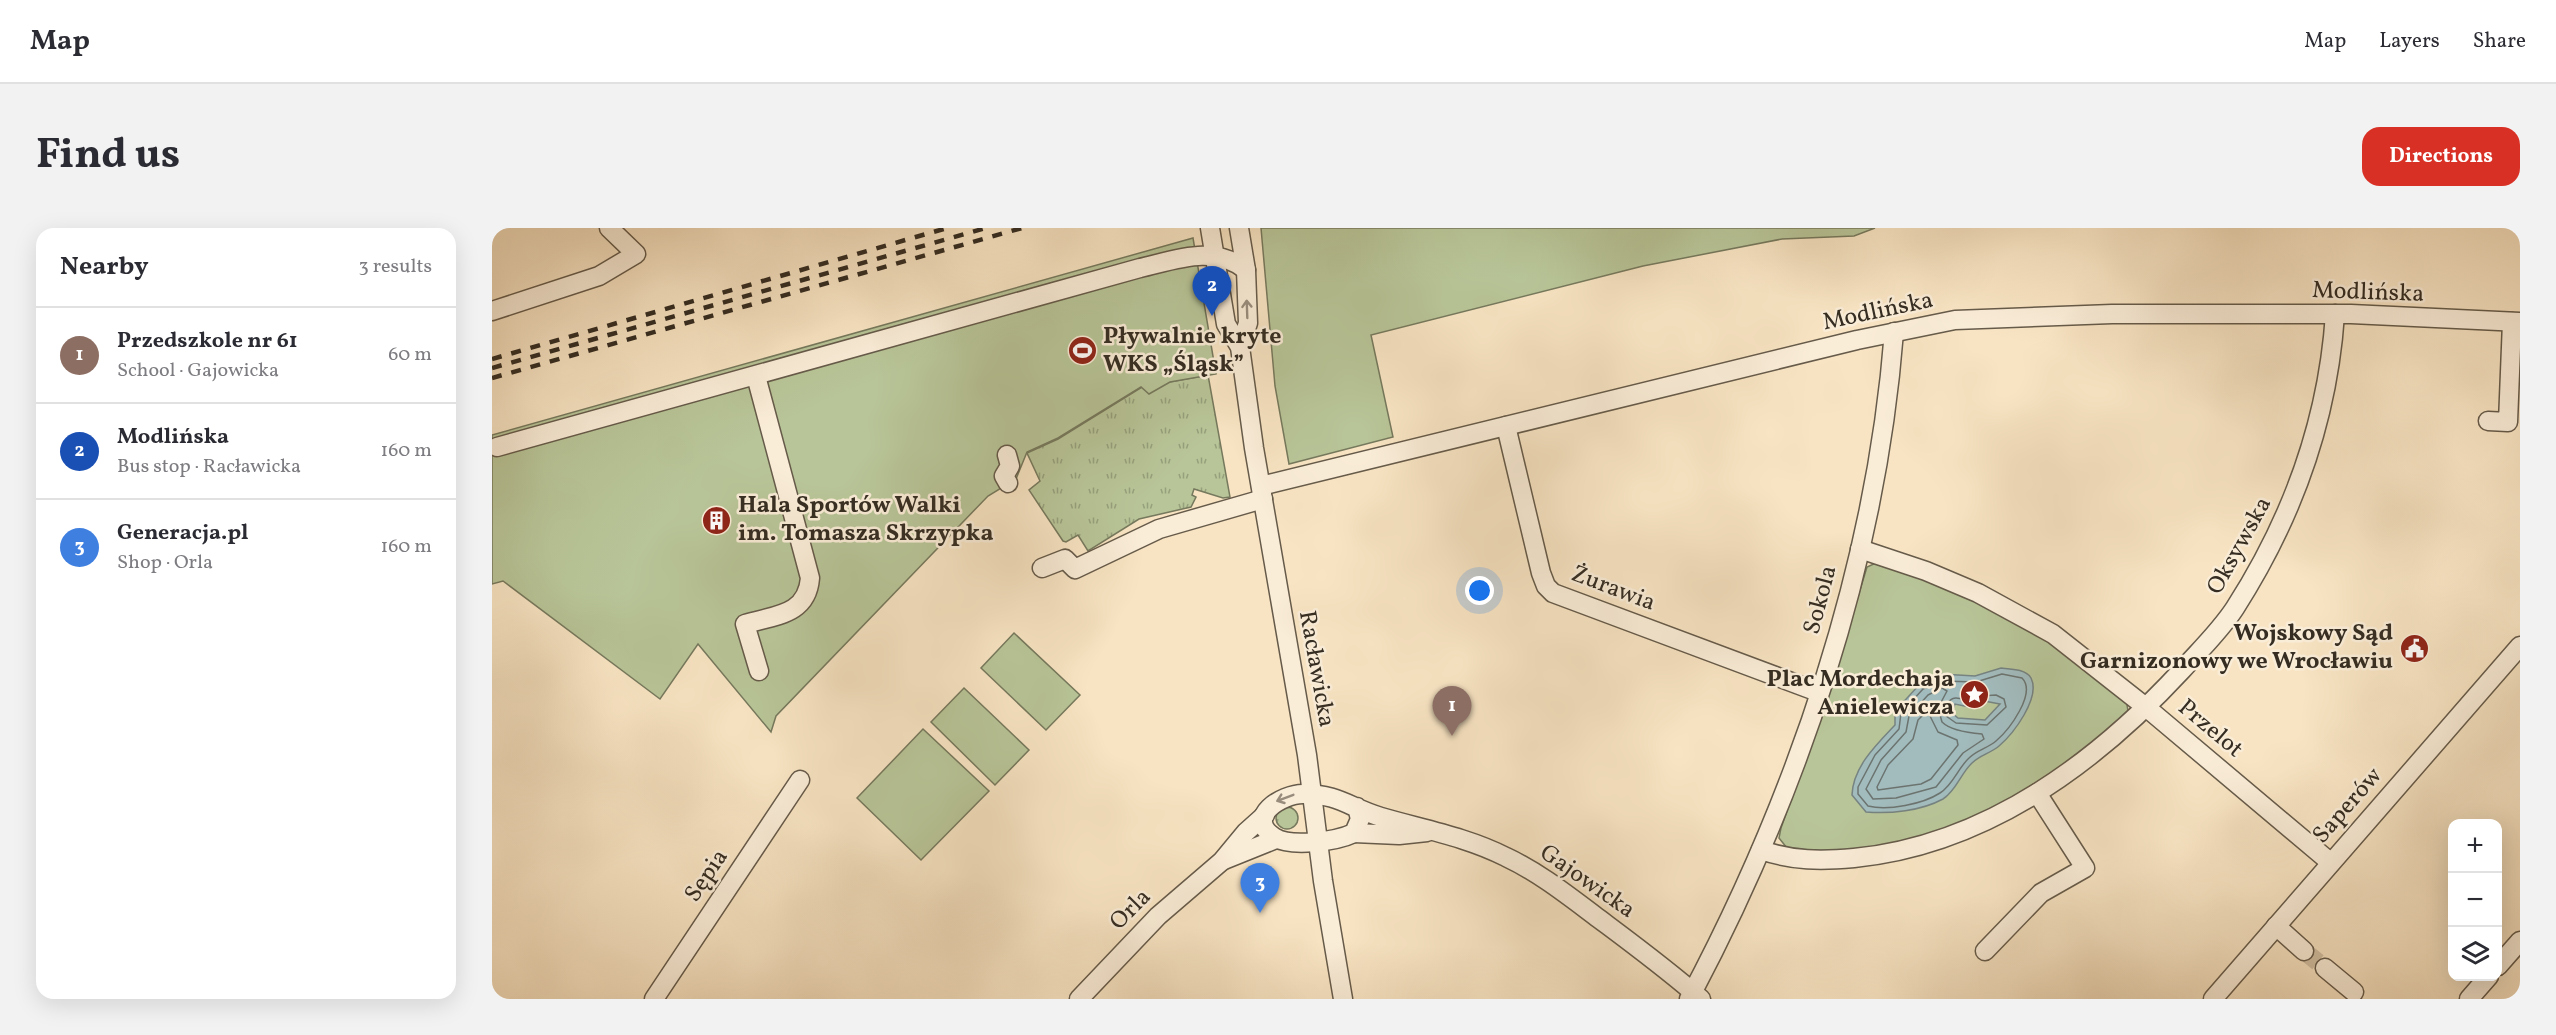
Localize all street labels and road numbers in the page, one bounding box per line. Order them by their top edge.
street label: Modlińska [2311,274,2425,312]
street label: Modlińska [1820,284,1936,340]
street label: Oksywska [2199,491,2281,601]
street label: Żurawia [1566,557,1660,621]
street label: Sokola [1796,562,1846,638]
street label: Racławicka [1289,608,1343,730]
street label: Przelot [2170,692,2250,766]
street label: Saperów [2305,760,2391,852]
street label: Gajowicka [1532,837,1642,927]
street label: Sępia [677,843,737,909]
street label: Orla [1102,881,1160,939]

